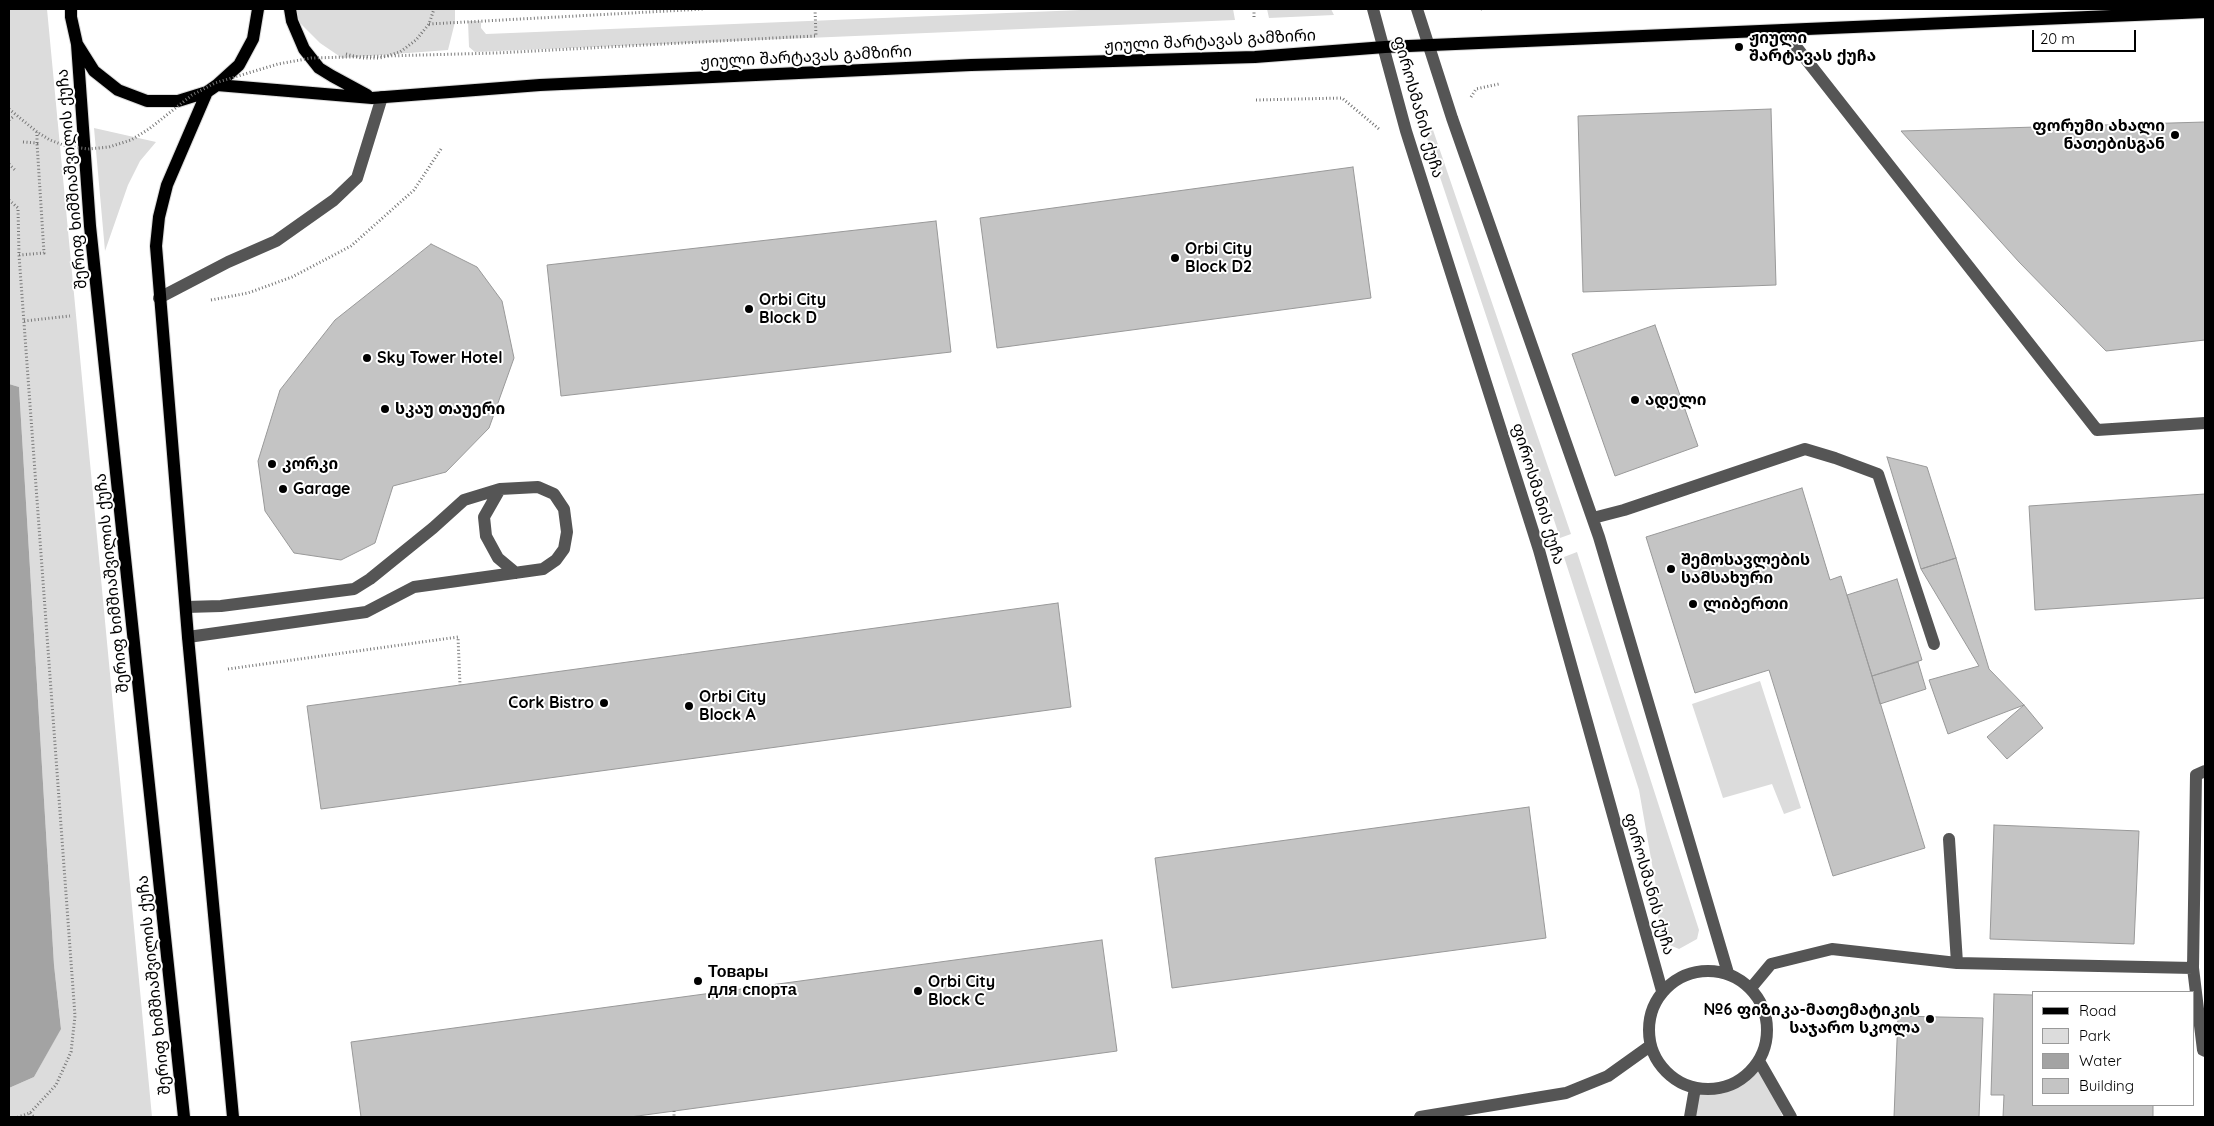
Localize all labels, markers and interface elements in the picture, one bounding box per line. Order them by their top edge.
scale bar [2034,20,2138,52]
street label: ჟიული შარტავას გამზირი [1104,26,1316,56]
place label: ჟიული შარტავას ქუჩა [1749,28,1876,66]
text: 20 m [2040,29,2075,48]
street label: ფიროსმანის ქუჩა [1389,34,1447,180]
marker: ჟიული შარტავას ქუჩა [1733,41,1745,53]
street label: ჟიული შარტავას გამზირი [700,42,912,72]
street label: შერიფ ხიმშიაშვილის ქუჩა [53,68,91,290]
place label: ფორუმი ახალი ნათებისგან [2032,116,2165,154]
marker: ფორუმი ახალი ნათებისგან [2169,129,2181,141]
place label: Orbi City Block D2 [1185,239,1252,277]
marker: Orbi City Block D2 [1169,252,1181,264]
place label: Orbi City Block D [759,290,826,328]
marker: Orbi City Block D [743,303,755,315]
place label: Sky Tower Hotel [377,348,502,368]
marker: Sky Tower Hotel [361,352,373,364]
place label: ადელი [1645,390,1707,410]
marker: ადელი [1629,394,1641,406]
place label: სკაუ თაუერი [395,399,505,419]
marker: სკაუ თაუერი [379,403,391,415]
street label: ფიროსმანის ქუჩა [1507,421,1569,567]
place label: კორკი [282,454,338,474]
marker: კორკი [266,458,278,470]
street label: შერიფ ხიმშიაშვილის ქუჩა [91,472,133,694]
place label: Garage [293,479,351,499]
marker: Garage [277,483,289,495]
place label: შემოსავლების სამსახური [1681,550,1810,588]
marker: შემოსავლების სამსახური [1665,563,1677,575]
place label: ლიბერთი [1703,594,1789,614]
marker: ლიბერთი [1687,598,1699,610]
place label: Orbi City Block A [699,687,766,725]
place label: Cork Bistro [508,693,594,713]
marker: Cork Bistro [598,697,610,709]
marker: Orbi City Block A [683,700,695,712]
street label: ფიროსმანის ქუჩა [1620,811,1678,957]
street label: შერიფ ხიმშიაშვილის ქუჩა [133,874,175,1096]
place label: Товары для спорта [708,962,797,1000]
place label: Orbi City Block C [928,972,995,1010]
marker: Товары для спорта [692,975,704,987]
marker: Orbi City Block C [912,985,924,997]
legend [2032,991,2194,1106]
place label: №6 ფიზიკა-მათემატიკის საჯარო სკოლა [1704,1000,1920,1038]
text: Road [2079,1001,2116,1020]
marker: №6 ფიზიკა-მათემატიკის საჯარო სკოლა [1924,1013,1936,1025]
text: Park [2079,1026,2111,1045]
text: Water [2079,1051,2122,1070]
text: Building [2079,1076,2134,1095]

